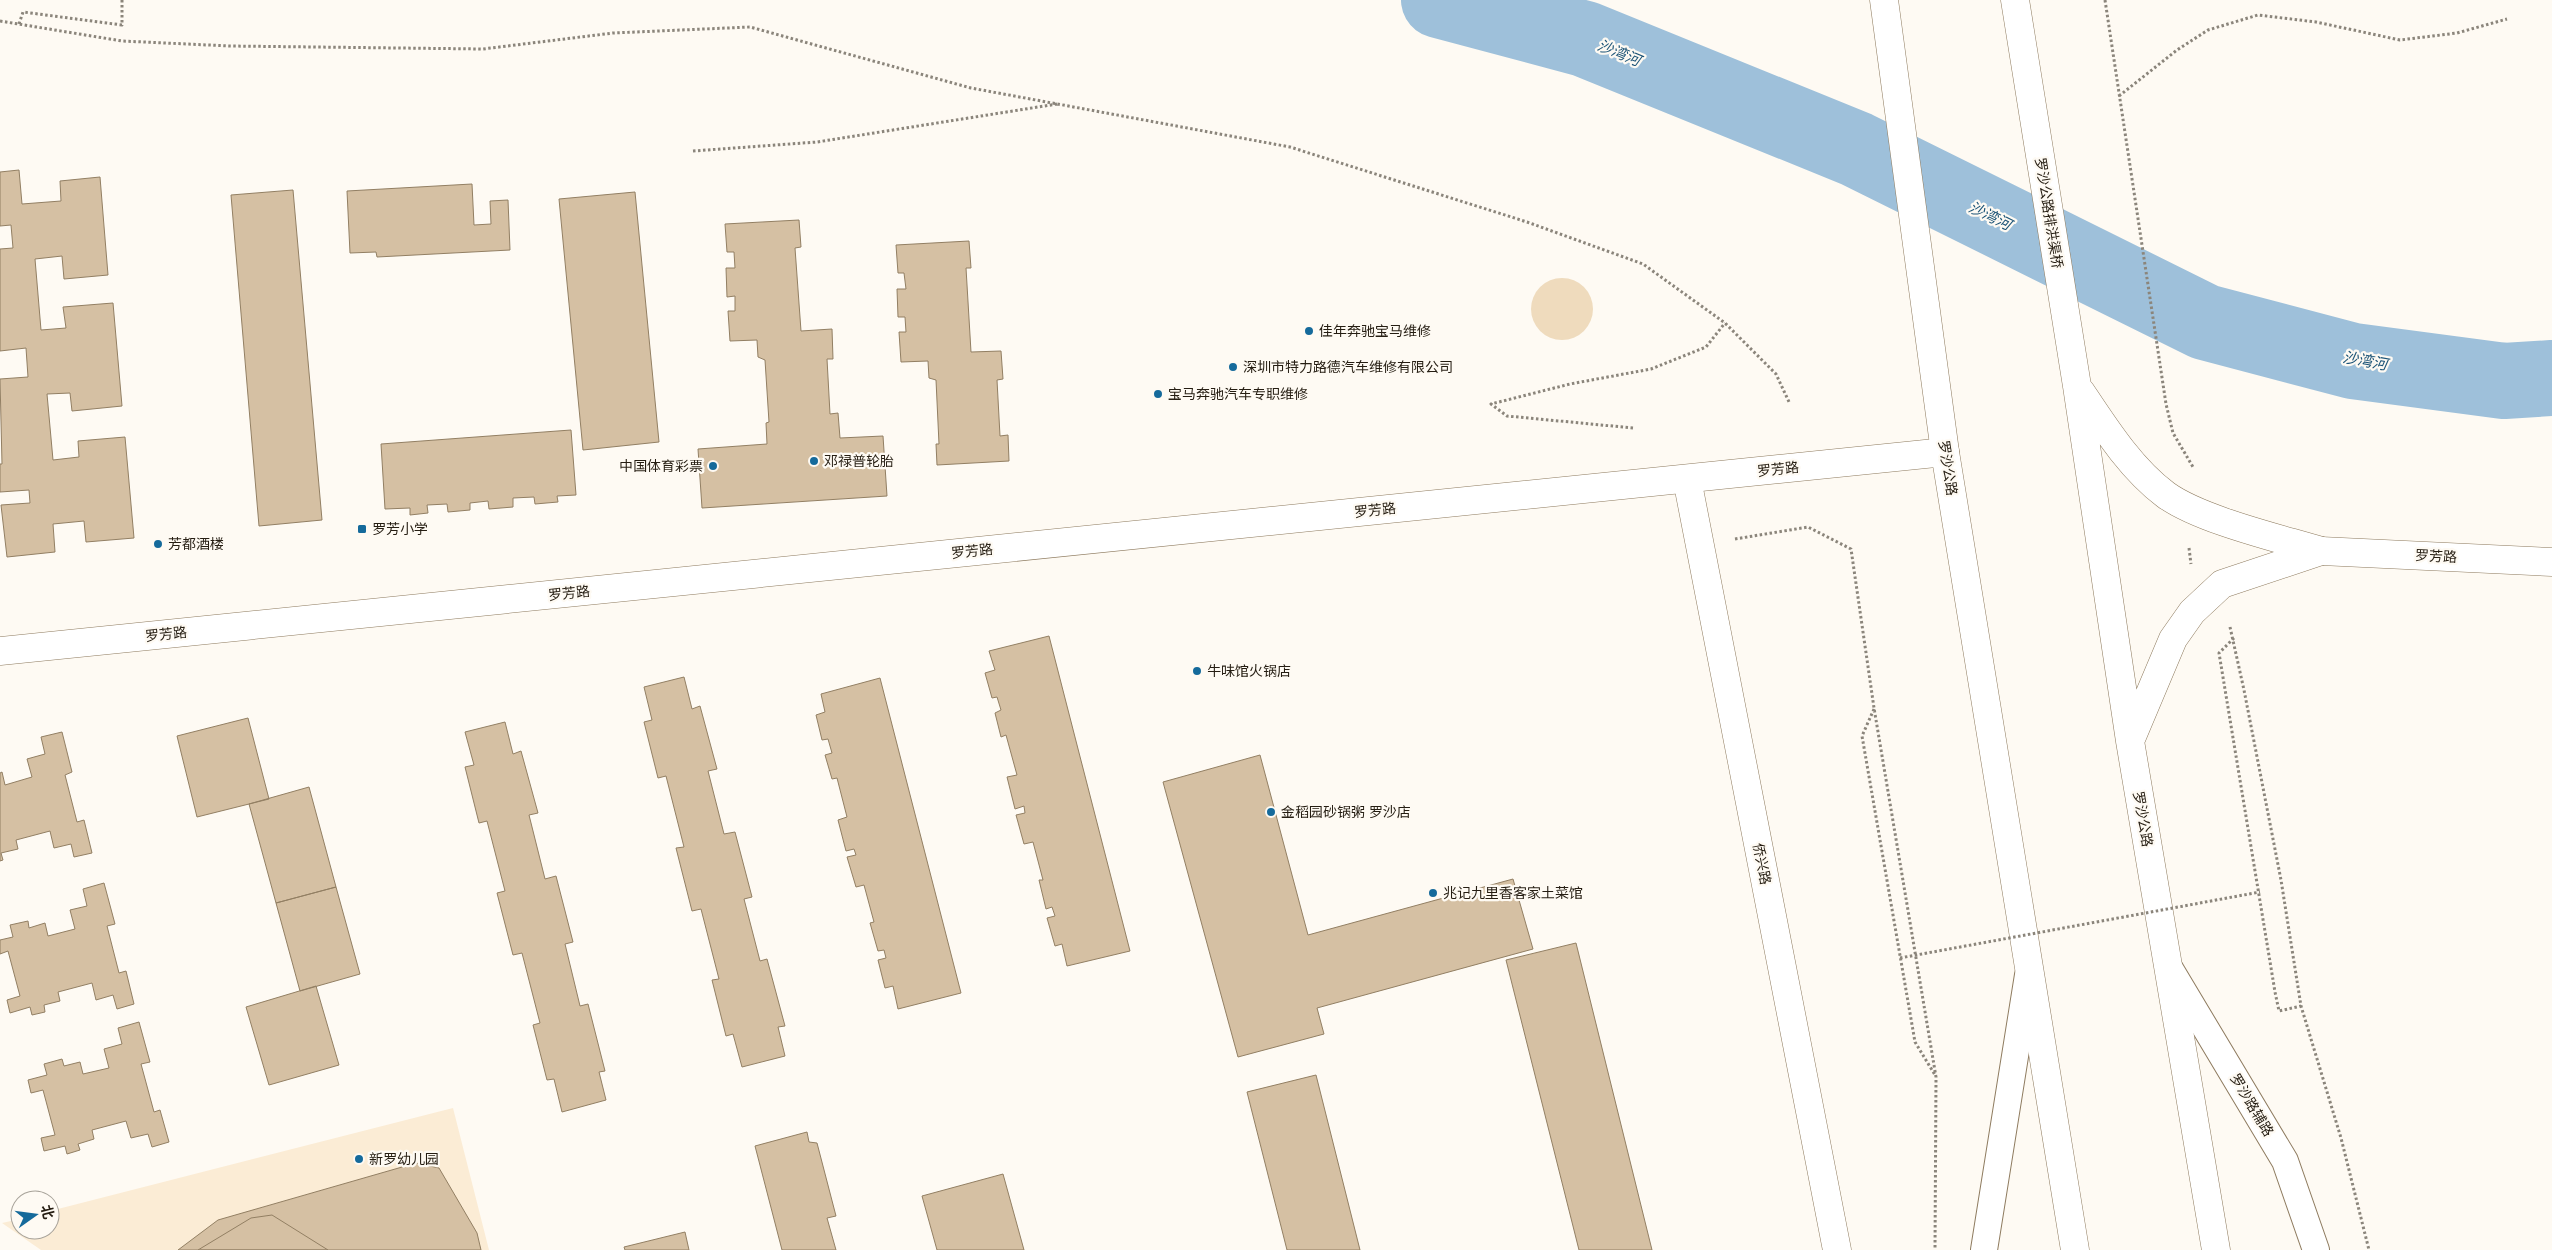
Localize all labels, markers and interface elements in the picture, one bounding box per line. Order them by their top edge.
water label: 沙湾河 [1595,35,1646,71]
street label: 罗沙公路排洪渠桥 [2031,156,2067,270]
water label: 沙湾河 [1966,197,2017,235]
place label: 佳年奔驰宝马维修 [1319,322,1431,340]
marker: 佳年奔驰宝马维修 [1303,325,1315,337]
water label: 沙湾河 [2341,347,2392,374]
place label: 深圳市特力路德汽车维修有限公司 [1243,358,1453,376]
marker: 深圳市特力路德汽车维修有限公司 [1227,361,1239,373]
place label: 宝马奔驰汽车专职维修 [1168,385,1308,403]
marker: 宝马奔驰汽车专职维修 [1152,388,1164,400]
street label: 罗沙公路 [1935,439,1961,497]
place label: 邓禄普轮胎 [824,452,894,470]
marker: 邓禄普轮胎 [808,455,820,467]
place label: 中国体育彩票 [619,457,703,475]
street label: 罗芳路 [1756,458,1800,480]
marker: 中国体育彩票 [707,460,719,472]
street label: 罗芳路 [1353,499,1397,521]
place label: 罗芳小学 [372,520,428,538]
marker: 罗芳小学 [356,523,368,535]
place label: 芳都酒楼 [168,535,224,553]
marker: 芳都酒楼 [152,538,164,550]
street label: 罗芳路 [950,540,994,562]
street label: 罗芳路 [2415,546,2457,566]
street label: 罗芳路 [547,582,591,604]
street label: 罗芳路 [144,623,188,645]
place label: 牛味馆火锅店 [1207,662,1291,680]
marker: 牛味馆火锅店 [1191,665,1203,677]
street label: 罗沙公路 [2129,790,2157,848]
place label: 金稻园砂锅粥 罗沙店 [1281,803,1411,821]
marker: 金稻园砂锅粥 罗沙店 [1265,806,1277,818]
street label: 侨兴路 [1749,842,1775,886]
place label: 兆记九里香客家土菜馆 [1443,884,1583,902]
marker: 兆记九里香客家土菜馆 [1427,887,1439,899]
street label: 罗沙路辅路 [2226,1070,2278,1140]
place label: 新罗幼儿园 [369,1150,439,1168]
marker: 新罗幼儿园 [353,1153,365,1165]
north arrow [10,1190,60,1240]
text: 北 [37,1203,58,1221]

